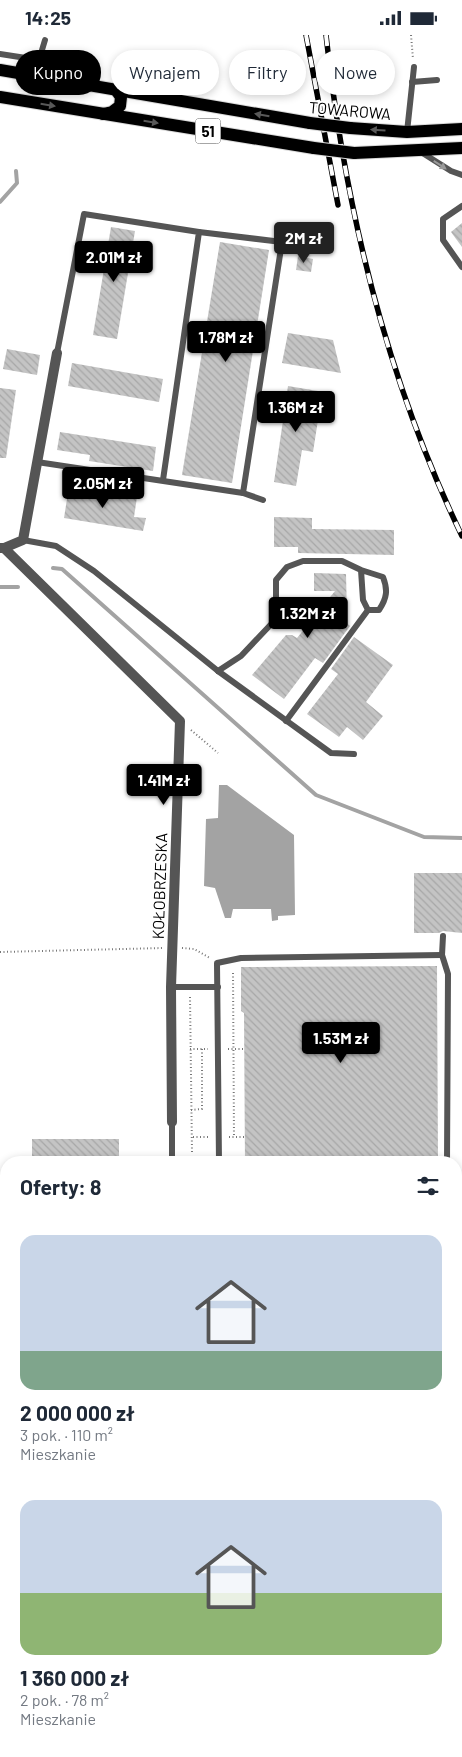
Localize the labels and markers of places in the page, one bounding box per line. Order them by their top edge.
pin: 2M zł [269,221,339,264]
pin: 2.01M zł [62,241,166,283]
pin: 1.78M zł [174,321,278,363]
pin: 1.36M zł [244,391,348,433]
pin: 2.05M zł [51,467,155,509]
pin: 1.32M zł [256,597,360,639]
pin: 1.41M zł [112,763,216,806]
pin: 1.53M zł [289,1021,393,1064]

